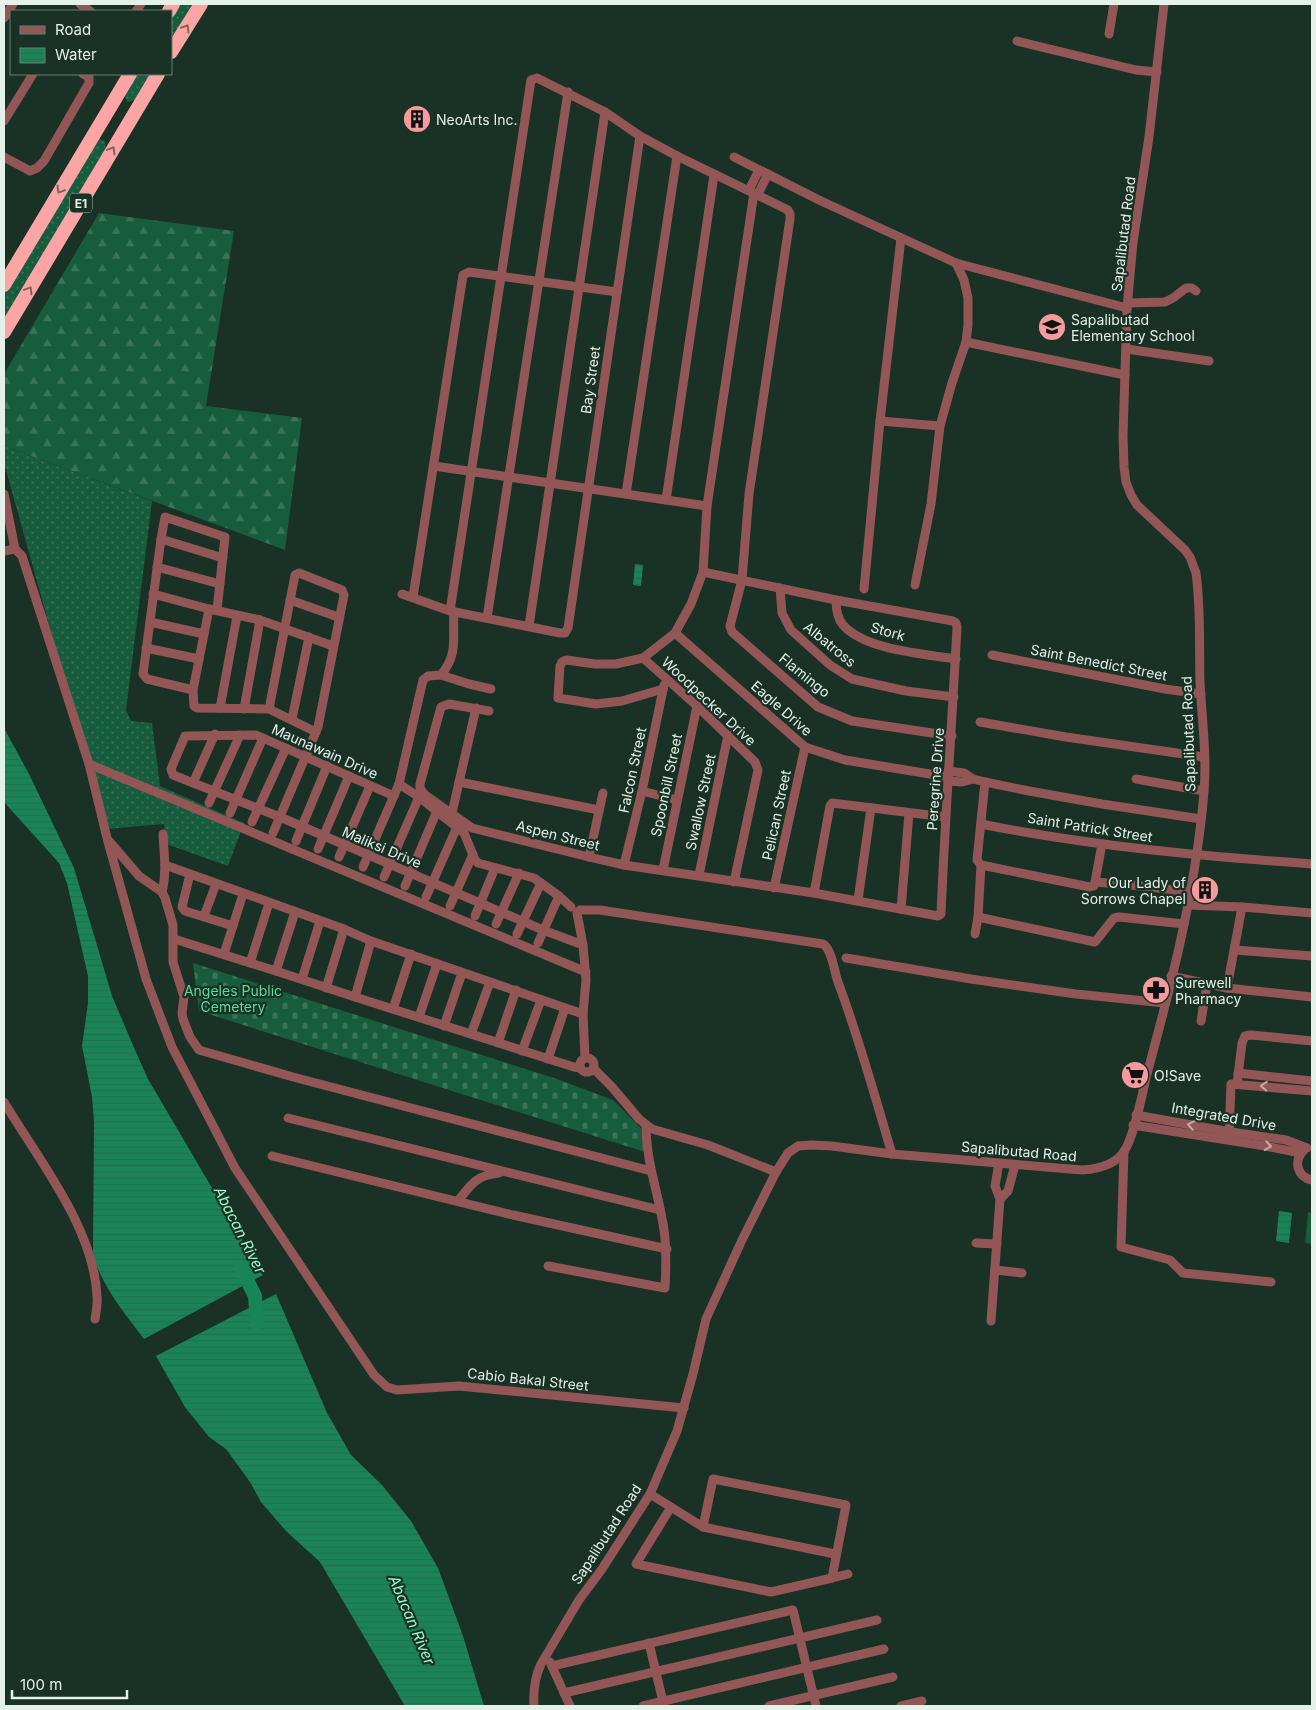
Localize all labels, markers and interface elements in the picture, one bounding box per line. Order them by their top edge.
legend [10,10,172,75]
text: Road [55,20,91,39]
one-way arrow [180,24,190,33]
text: Water [55,45,97,64]
building icon: NeoArts Inc. [402,104,432,134]
place label: NeoArts Inc. [436,111,518,128]
one-way arrow [105,147,115,156]
street label: Sapalibutad Road [1108,175,1138,293]
one-way arrow [56,185,66,194]
road number: E1 [70,194,92,212]
one-way arrow [22,286,32,295]
place label: Sapalibutad Elementary School [1071,311,1195,344]
school or university icon: Sapalibutad Elementary School [1037,312,1067,342]
street label: Bay Street [577,345,603,415]
street label: Albatross [800,618,860,670]
street label: Stork [869,618,907,644]
street label: Saint Benedict Street [1029,640,1169,684]
street label: Flamingo [776,649,834,701]
street label: Woodpecker Drive [658,653,760,749]
street label: Sapalibutad Road [1177,676,1199,792]
street label: Eagle Drive [748,677,816,739]
street label: Maunawain Drive [269,720,381,782]
street label: Falcon Street [615,725,649,814]
street label: Peregrine Drive [923,727,947,831]
street label: Spoonbill Street [647,732,685,838]
street label: Swallow Street [681,752,719,852]
street label: Pelican Street [758,768,794,862]
street label: Saint Patrick Street [1026,809,1154,845]
street label: Aspen Street [514,816,602,854]
street label: Maliksi Drive [340,823,424,871]
place label: Our Lady of Sorrows Chapel [1081,874,1186,907]
building icon: Our Lady of Sorrows Chapel [1190,875,1220,905]
place label: Surewell Pharmacy [1175,974,1241,1007]
pharmacy icon: Surewell Pharmacy [1141,975,1171,1005]
park label: Angeles Public Cemetery [184,982,282,1015]
supermarket icon: O!Save [1120,1060,1150,1090]
place label: O!Save [1154,1067,1201,1084]
one-way arrow [1259,1081,1267,1092]
street label: Integrated Drive [1170,1098,1278,1134]
one-way arrow [1187,1120,1196,1131]
street label: Sapalibutad Road [961,1137,1077,1165]
one-way arrow [1263,1141,1272,1151]
water label: Abacan River [209,1182,270,1277]
street label: Cabio Bakal Street [467,1364,590,1394]
street label: Sapalibutad Road [567,1481,645,1587]
water label: Abacan River [384,1571,440,1668]
scale bar [12,1668,128,1700]
text: 100 m [20,1675,62,1694]

